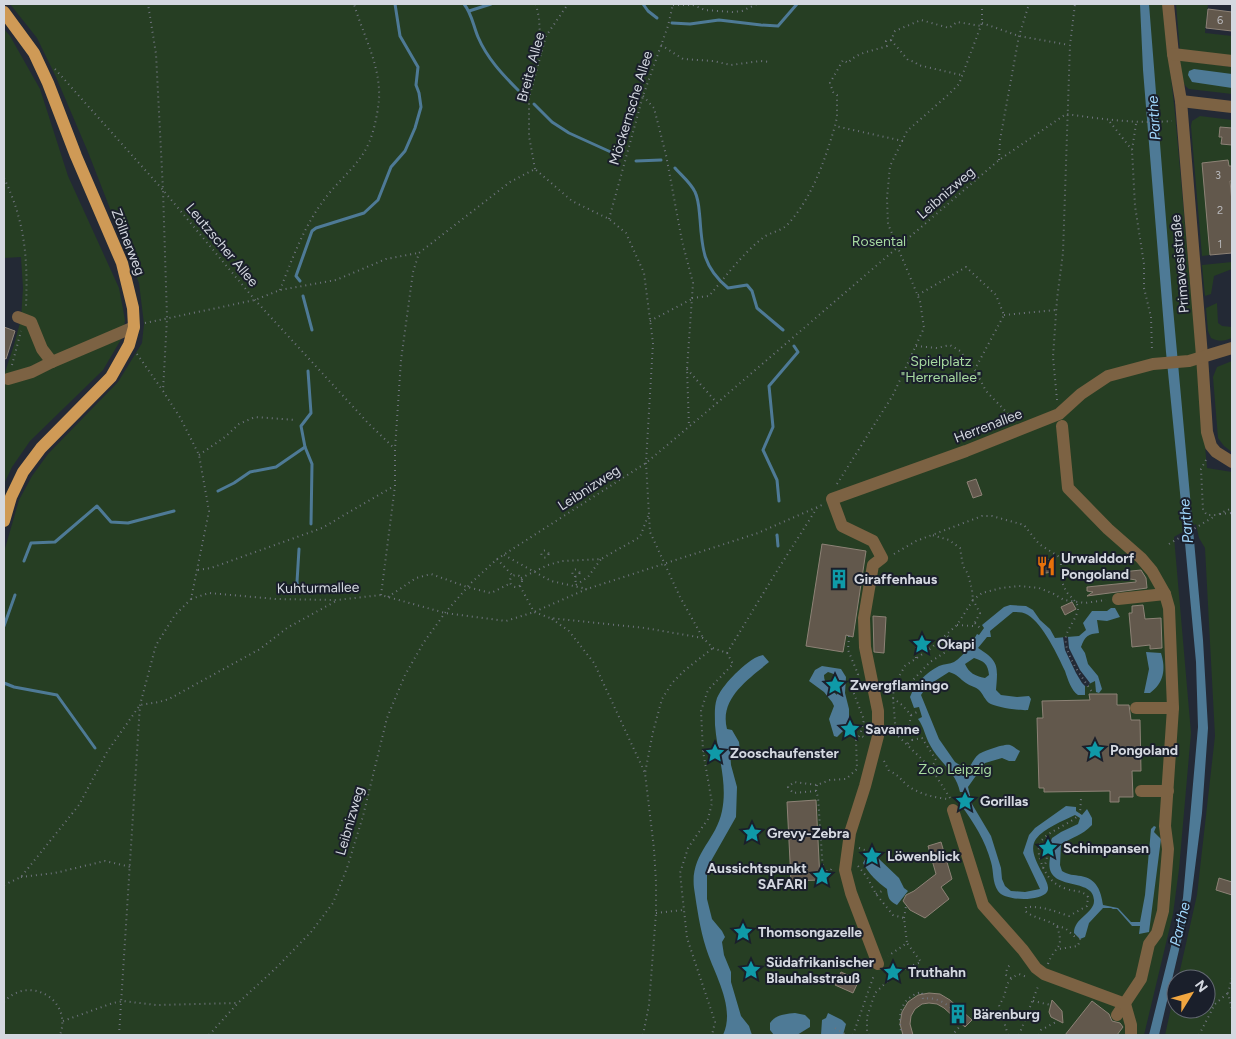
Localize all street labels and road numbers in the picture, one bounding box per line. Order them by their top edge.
street label: Breite Allee [514,30,549,104]
street label: Möckernsche Allee [606,49,657,167]
street label: Leibnizweg [914,163,978,223]
street label: Leutzscher Allee [182,200,262,290]
street label: Zöllnerweg [107,206,149,278]
street label: Primavesistraße [1167,214,1193,314]
street label: Herrenallee [951,405,1025,447]
street label: Leibnizweg [555,462,623,514]
street label: Kuhturmallee [277,579,360,597]
street label: Leibnizweg [332,785,368,857]

